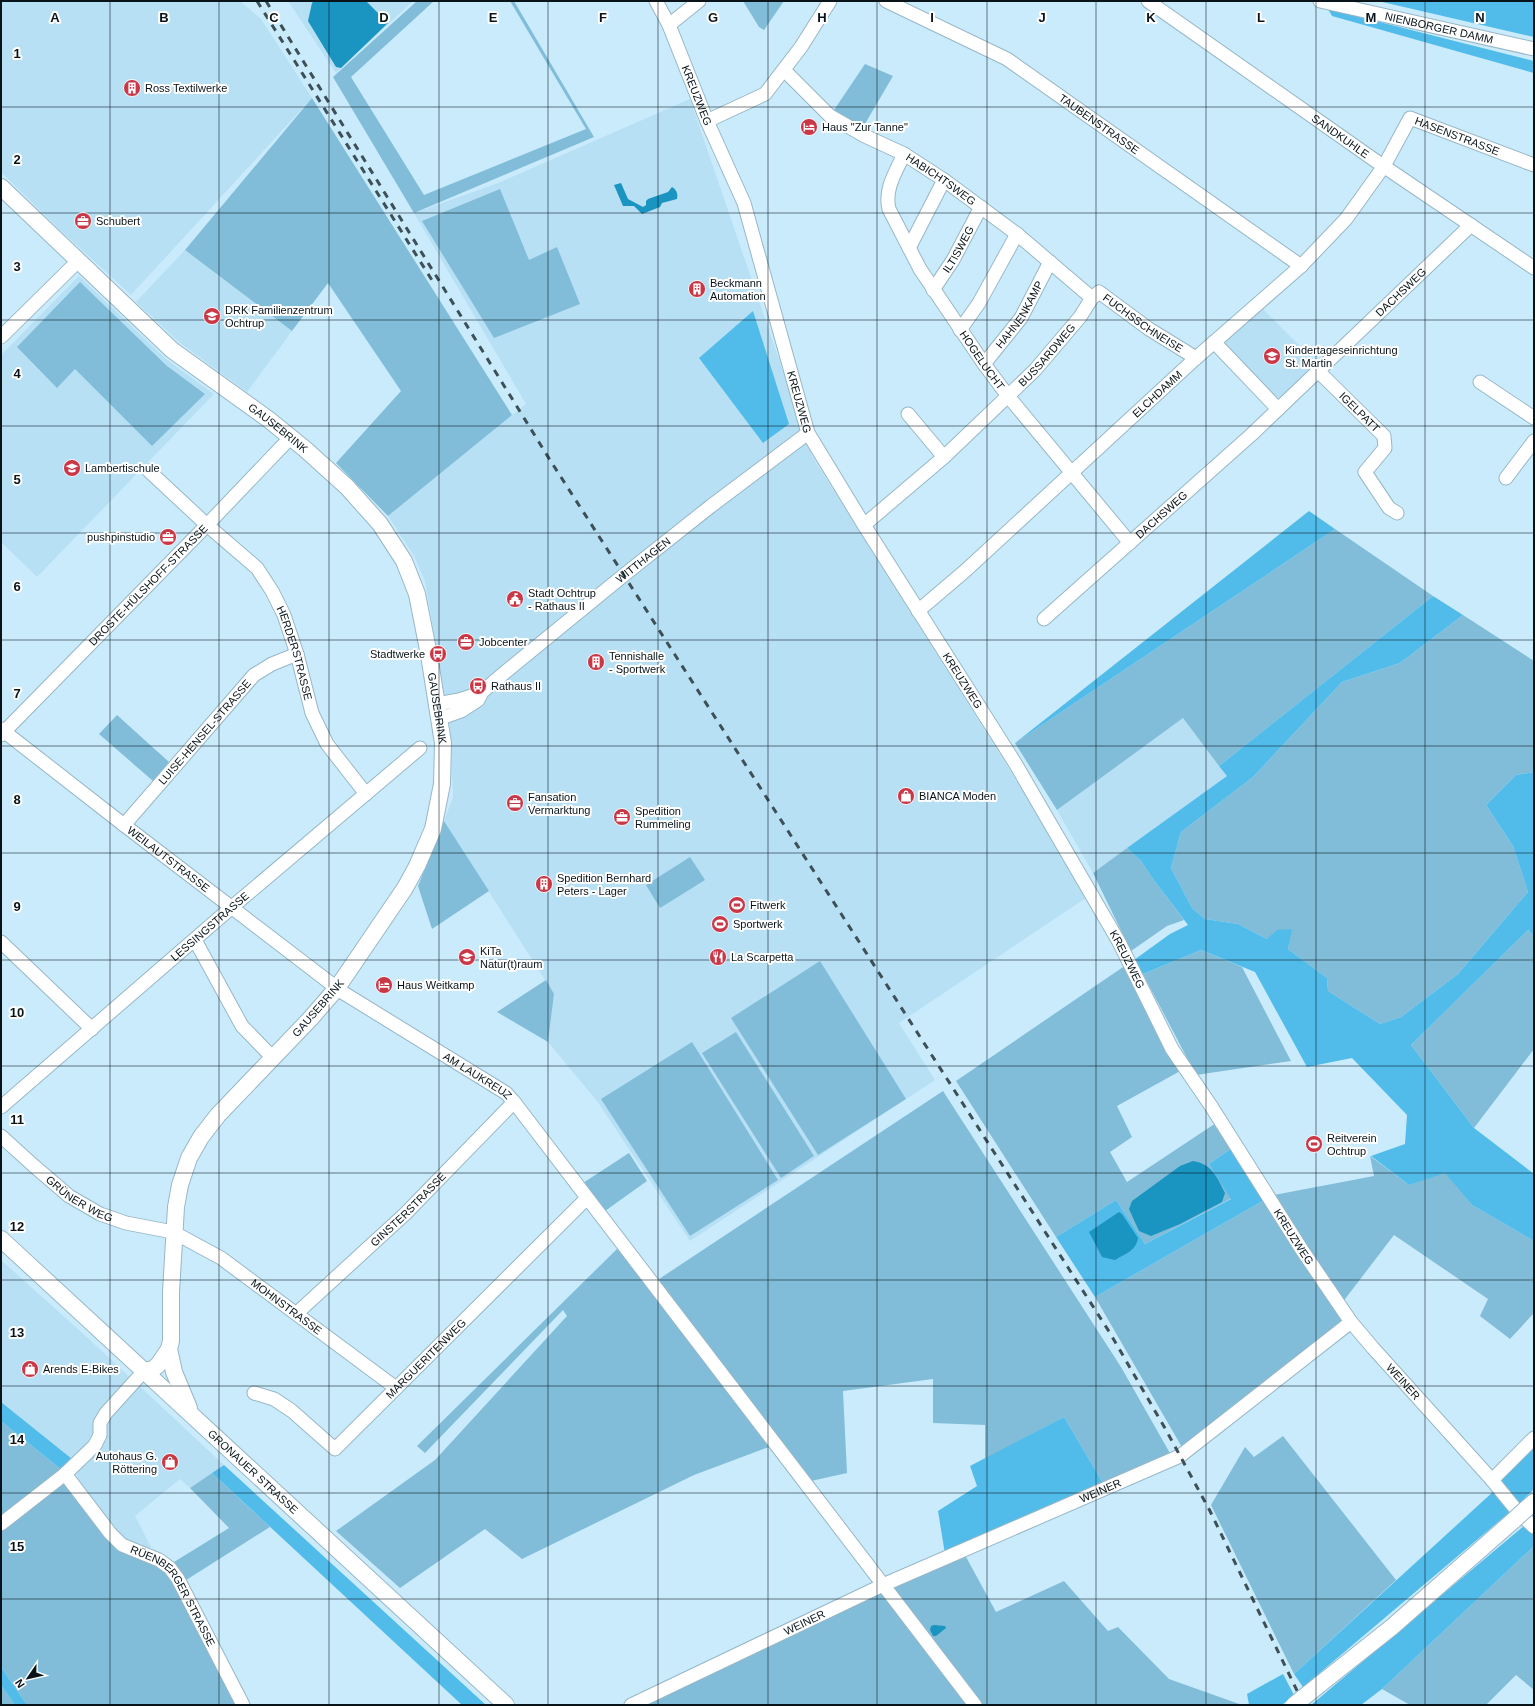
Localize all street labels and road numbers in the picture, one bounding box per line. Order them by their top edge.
street label: NIENBORGER DAMM [1384,10,1494,46]
street label: KREUZWEG [680,64,714,127]
street label: TAUBENSTRASSE [1057,92,1142,156]
street label: SANDKUHLE [1309,112,1371,160]
street label: HASENSTRASSE [1413,114,1501,157]
street label: HABICHTSWEG [904,151,978,207]
street label: ILTISWEG [940,224,976,275]
street label: DACHSWEG [1373,265,1428,319]
street label: HAHNENKAMP [993,279,1045,351]
street label: FUCHSSCHNEISE [1101,291,1185,354]
street label: BUSSARDWEG [1016,321,1078,389]
street label: HOGELUCHT [957,328,1007,392]
street label: ELCHDAMM [1130,368,1184,420]
street label: KREUZWEG [785,370,814,434]
street label: IGELPATT [1337,390,1382,435]
street label: GAUSEBRINK [246,401,311,455]
street label: DACHSWEG [1133,489,1190,541]
street label: DROSTE-HÜLSHOFF-STRASSE [86,522,210,648]
street label: WITTHAGEN [614,535,673,585]
street label: HERDERSTRASSE [274,604,314,701]
street label: KREUZWEG [940,650,985,710]
street label: GAUSEBRINK [426,672,449,746]
street label: LUISE-HENSEL-STRASSE [156,677,253,787]
street label: WEILAUTSTRASSE [125,824,212,894]
street label: LESSINGSTRASSE [168,889,251,963]
street label: KREUZWEG [1107,928,1147,990]
street label: GAUSEBRINK [290,976,347,1039]
street label: AM LAUKREUZ [441,1050,515,1102]
street label: GINSTERSTRASSE [368,1170,448,1249]
street label: GRÜNER WEG [44,1173,114,1224]
street label: KREUZWEG [1272,1207,1316,1267]
street label: MOHNSTRASSE [249,1276,324,1337]
street label: MARGUERITENWEG [383,1316,468,1401]
street label: WEINER [1384,1361,1423,1402]
street label: GRONAUER STRASSE [206,1427,301,1516]
street label: WEINER [1078,1476,1123,1505]
street label: RÜENBERGER STRASSE [129,1543,218,1648]
street label: WEINER [782,1608,827,1637]

